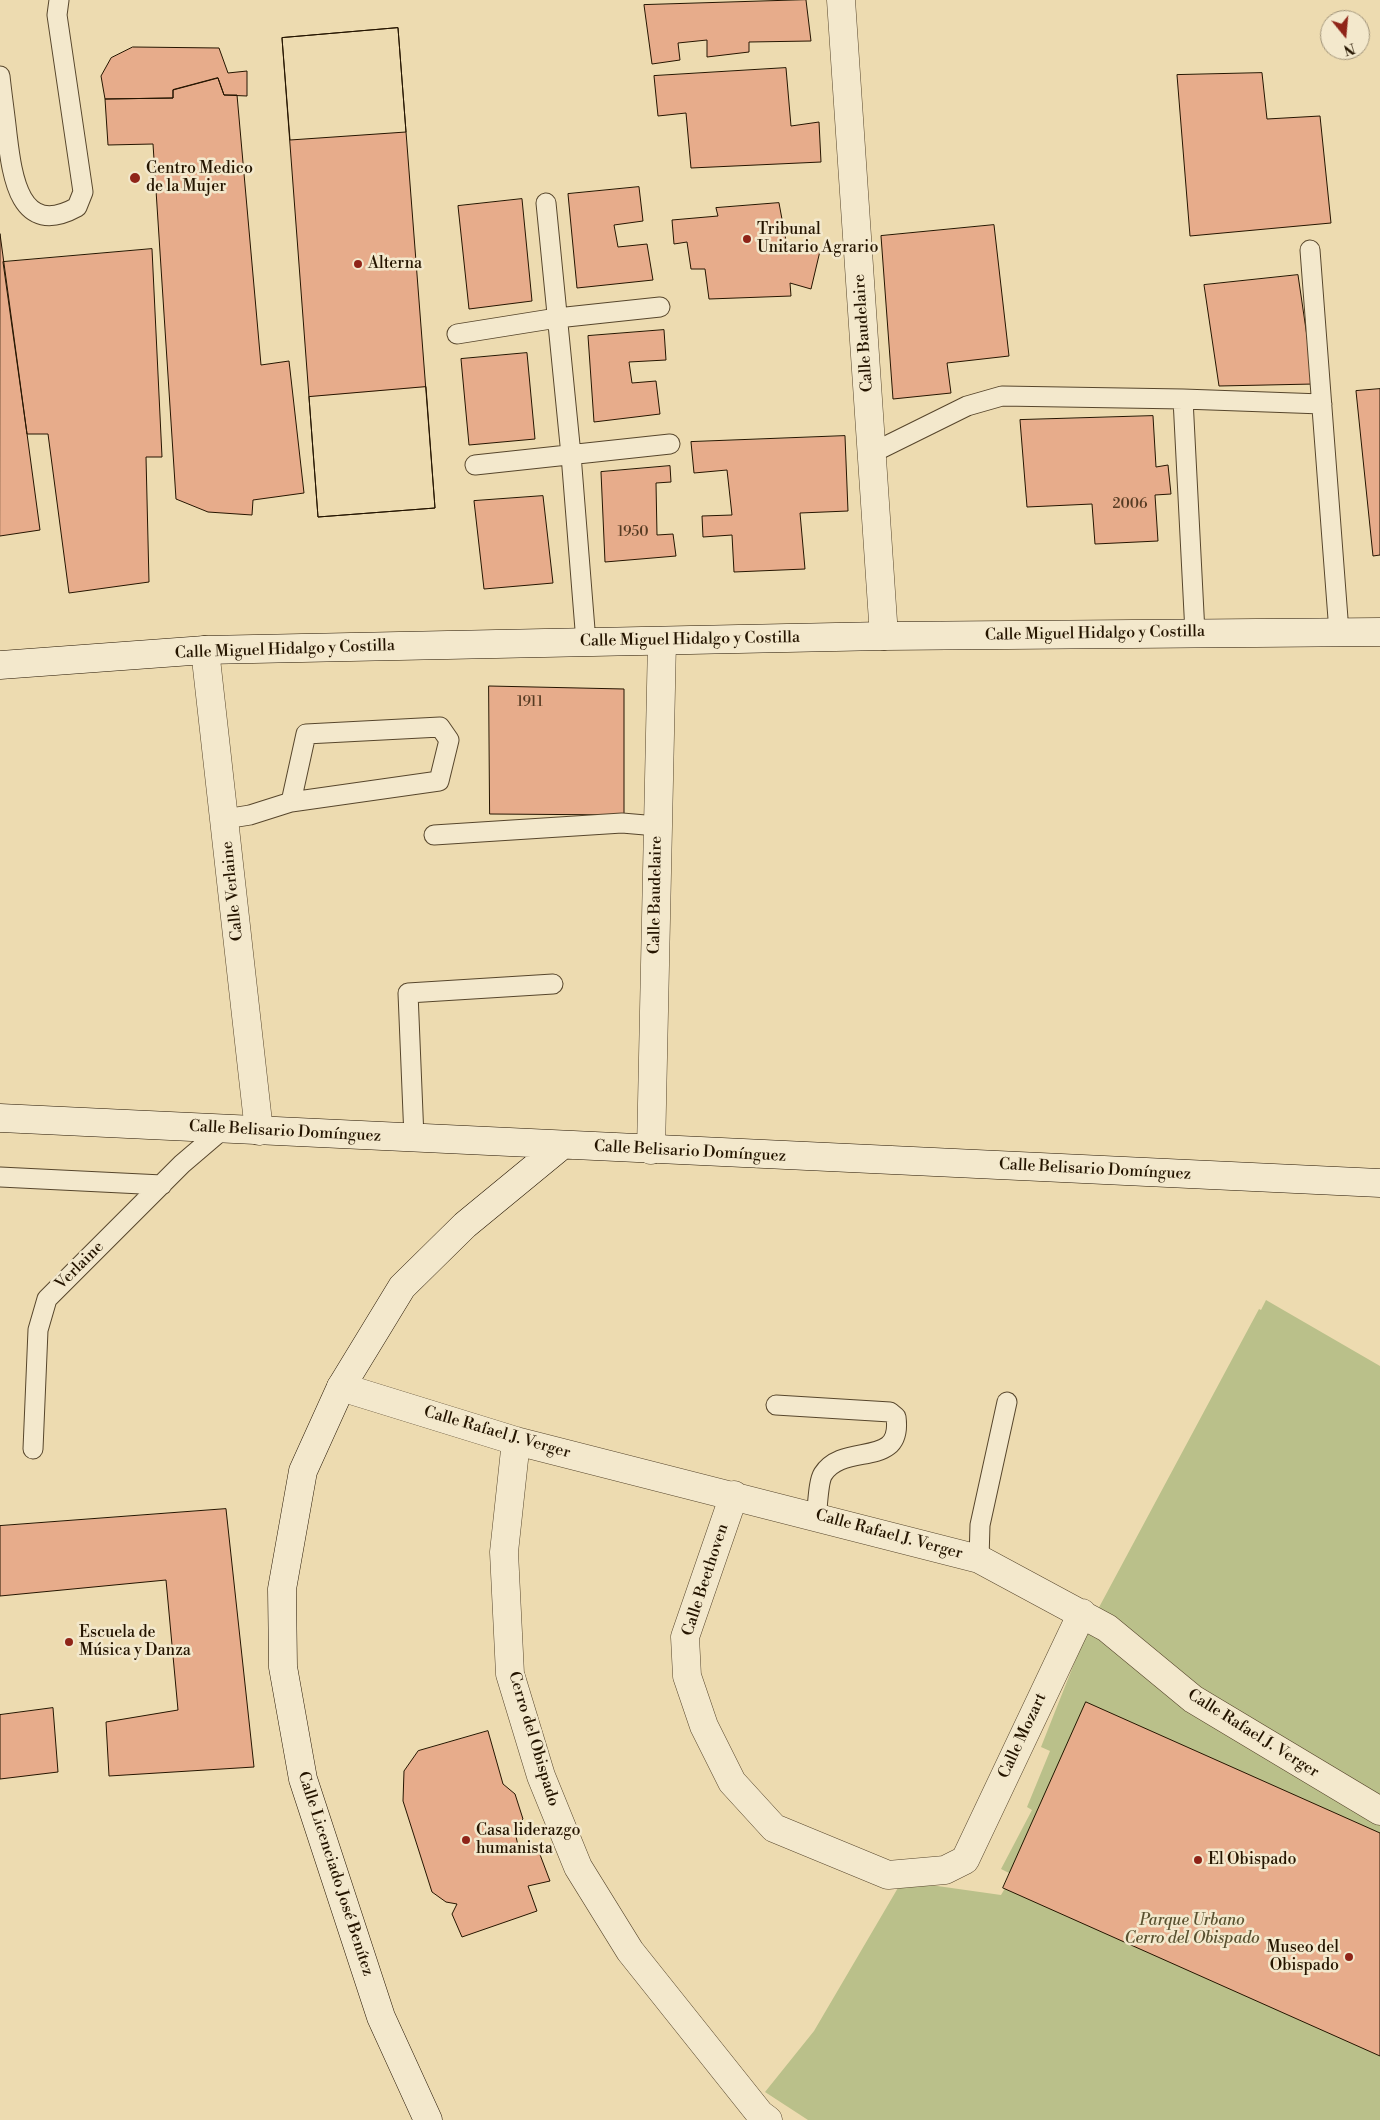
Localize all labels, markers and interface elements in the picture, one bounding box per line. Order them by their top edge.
north arrow [1320,10,1370,60]
text: N [1341,38,1357,59]
place label: Centro Medico de la Mujer [146,159,253,197]
marker: Centro Medico de la Mujer [128,171,142,185]
place label: Tribunal Unitario Agrario [757,220,878,258]
marker: Tribunal Unitario Agrario [741,233,753,245]
place label: Alterna [368,254,422,274]
marker: Alterna [352,258,364,270]
street label: Calle Baudelaire [850,273,878,393]
house number: 2006 [1112,497,1148,513]
house number: 1950 [617,525,649,541]
street label: Calle Miguel Hidalgo y Costilla [985,622,1205,646]
street label: Calle Miguel Hidalgo y Costilla [580,628,800,652]
street label: Calle Miguel Hidalgo y Costilla [175,637,395,663]
house number: 1911 [517,695,543,711]
street label: Calle Baudelaire [645,836,667,954]
street label: Calle Verlaine [218,840,248,942]
street label: Calle Belisario Domínguez [188,1117,382,1147]
street label: Calle Belisario Domínguez [593,1137,787,1167]
street label: Calle Belisario Domínguez [998,1155,1192,1185]
street label: Verlaine [52,1238,108,1294]
street label: Calle Rafael J. Verger [422,1403,572,1463]
street label: Calle Rafael J. Verger [813,1506,965,1564]
street label: Calle Beethoven [679,1522,733,1638]
place label: Escuela de Música y Danza [79,1623,191,1661]
marker: Escuela de Música y Danza [63,1636,75,1648]
street label: Cerro del Obispado [503,1669,563,1809]
street label: Calle Rafael J. Verger [1184,1686,1322,1782]
street label: Calle Mozart [995,1690,1051,1782]
street label: Calle Licenciado José Benítez [293,1769,377,1979]
place label: Casa liderazgo humanista [476,1821,581,1859]
marker: Casa liderazgo humanista [460,1834,472,1846]
place label: El Obispado [1208,1850,1296,1870]
marker: El Obispado [1192,1854,1204,1866]
park label: Parque Urbano Cerro del Obispado [1124,1911,1260,1949]
place label: Museo del Obispado [1266,1938,1339,1976]
marker: Museo del Obispado [1343,1951,1355,1963]

